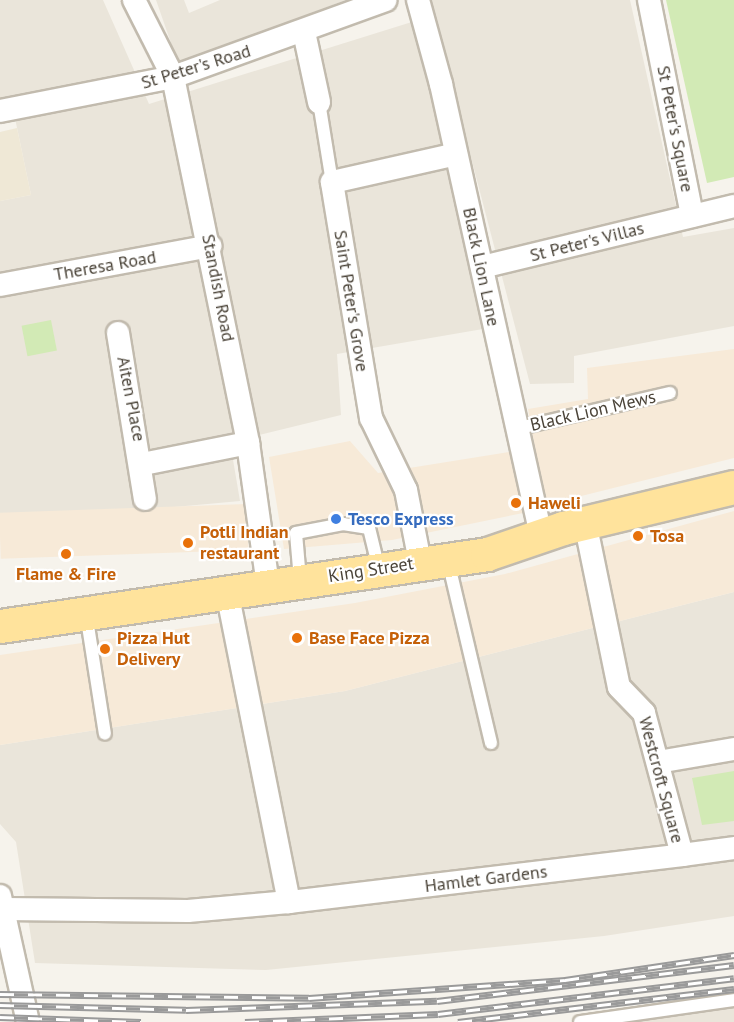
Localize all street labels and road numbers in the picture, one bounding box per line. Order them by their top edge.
street label: St Peter's Road [139,40,253,94]
street label: St Peter's Square [652,64,698,194]
street label: Black Lion Lane [458,205,504,329]
street label: St Peter's Villas [527,217,647,267]
street label: Saint Peter's Grove [329,229,373,373]
street label: Standish Road [197,232,239,344]
street label: Theresa Road [52,246,158,286]
street label: Aiten Place [112,355,150,443]
street label: Black Lion Mews [528,386,658,436]
street label: King Street [327,553,415,587]
street label: Westcroft Square [634,714,688,846]
street label: Hamlet Gardens [424,861,548,897]

